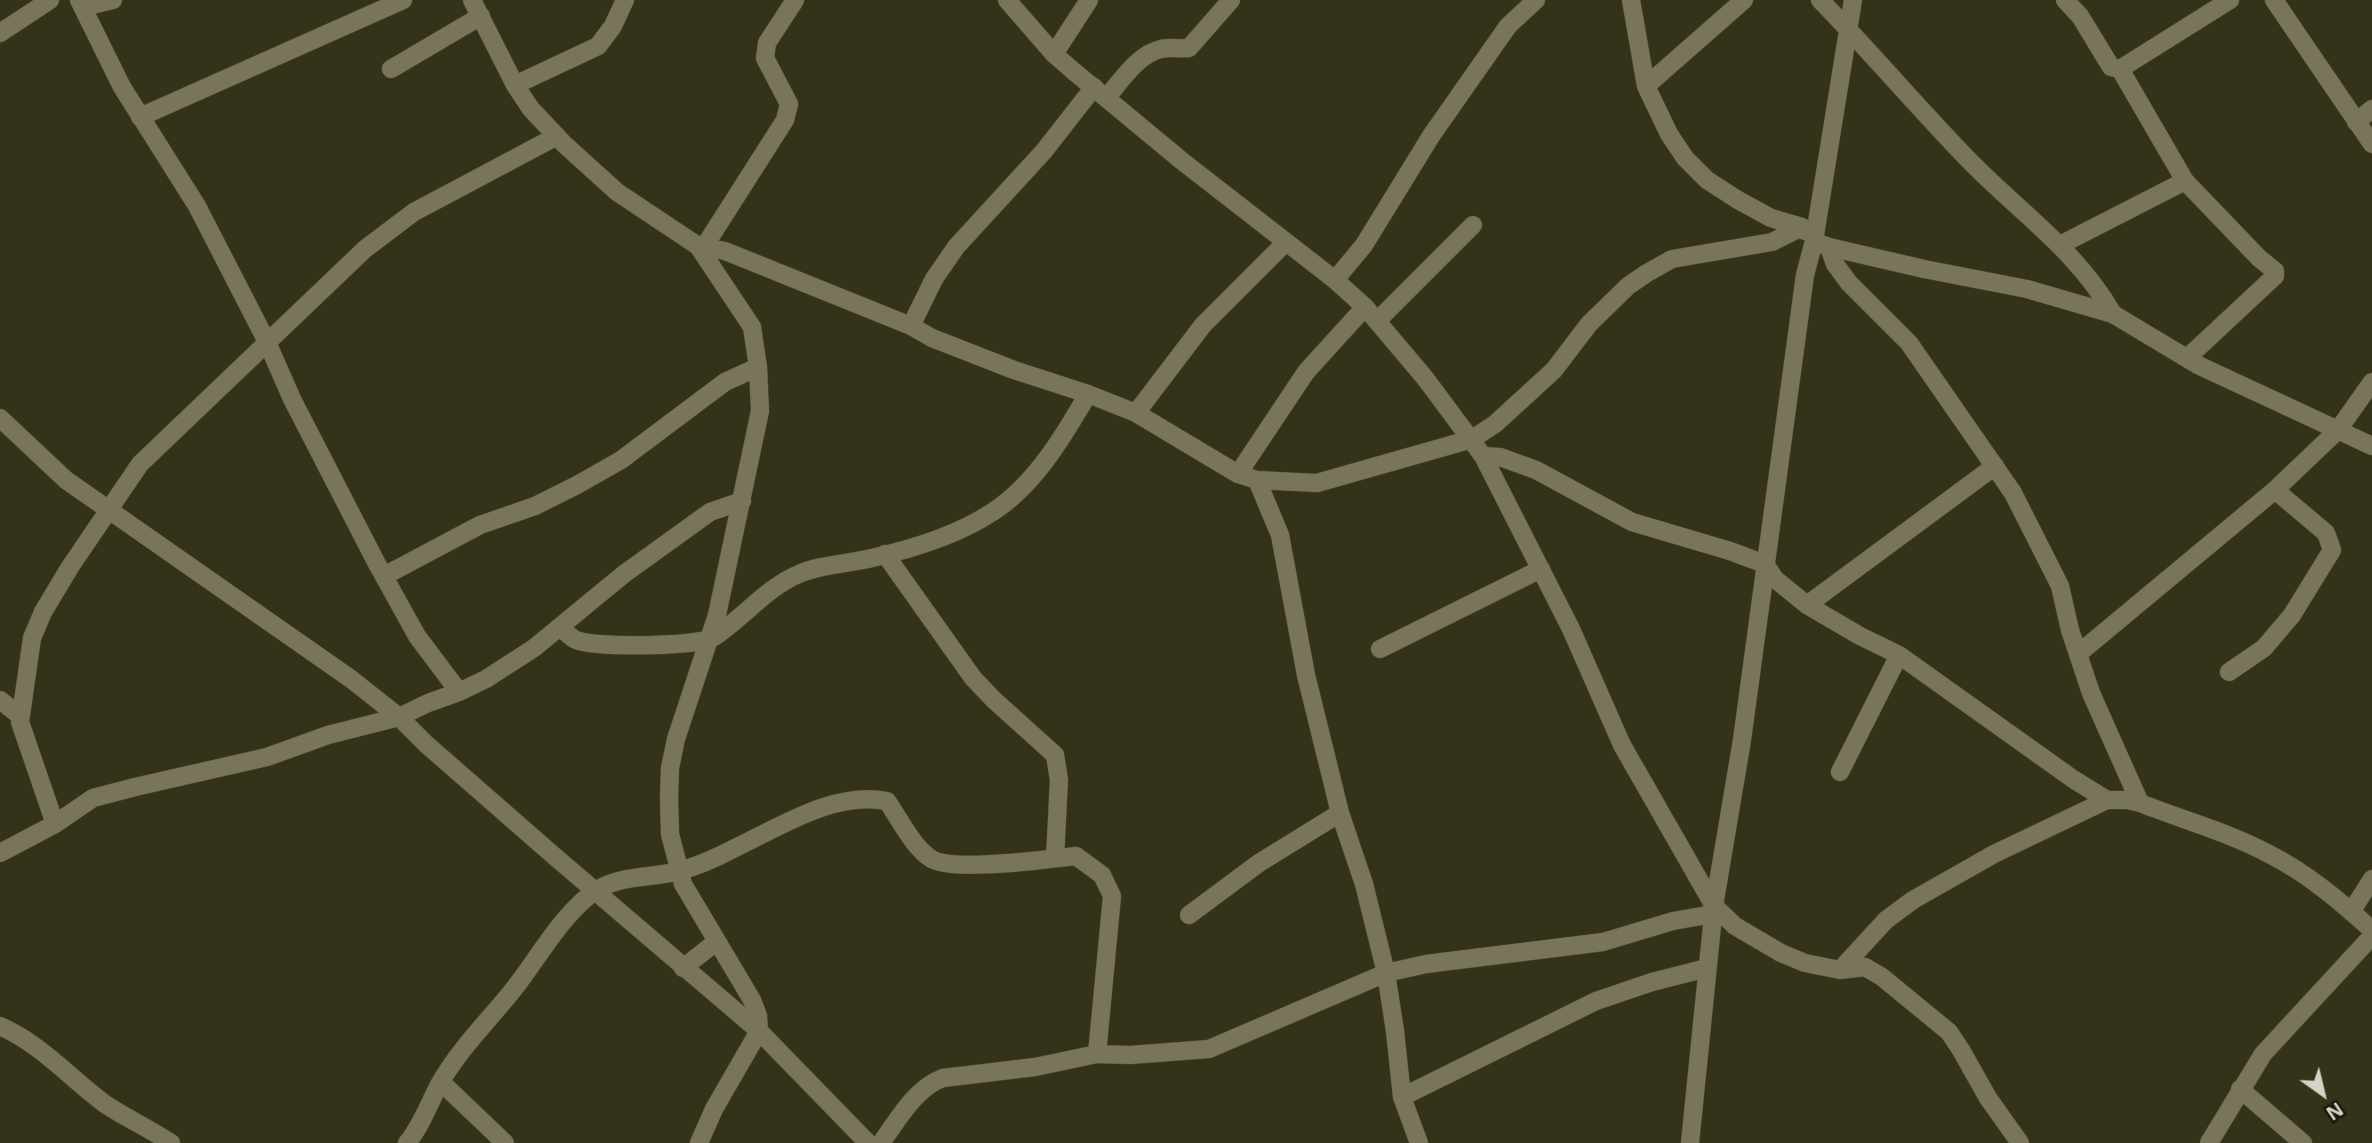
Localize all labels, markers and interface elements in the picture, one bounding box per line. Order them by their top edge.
north arrow [2288,1059,2358,1129]
text: N [2321,1096,2348,1127]

